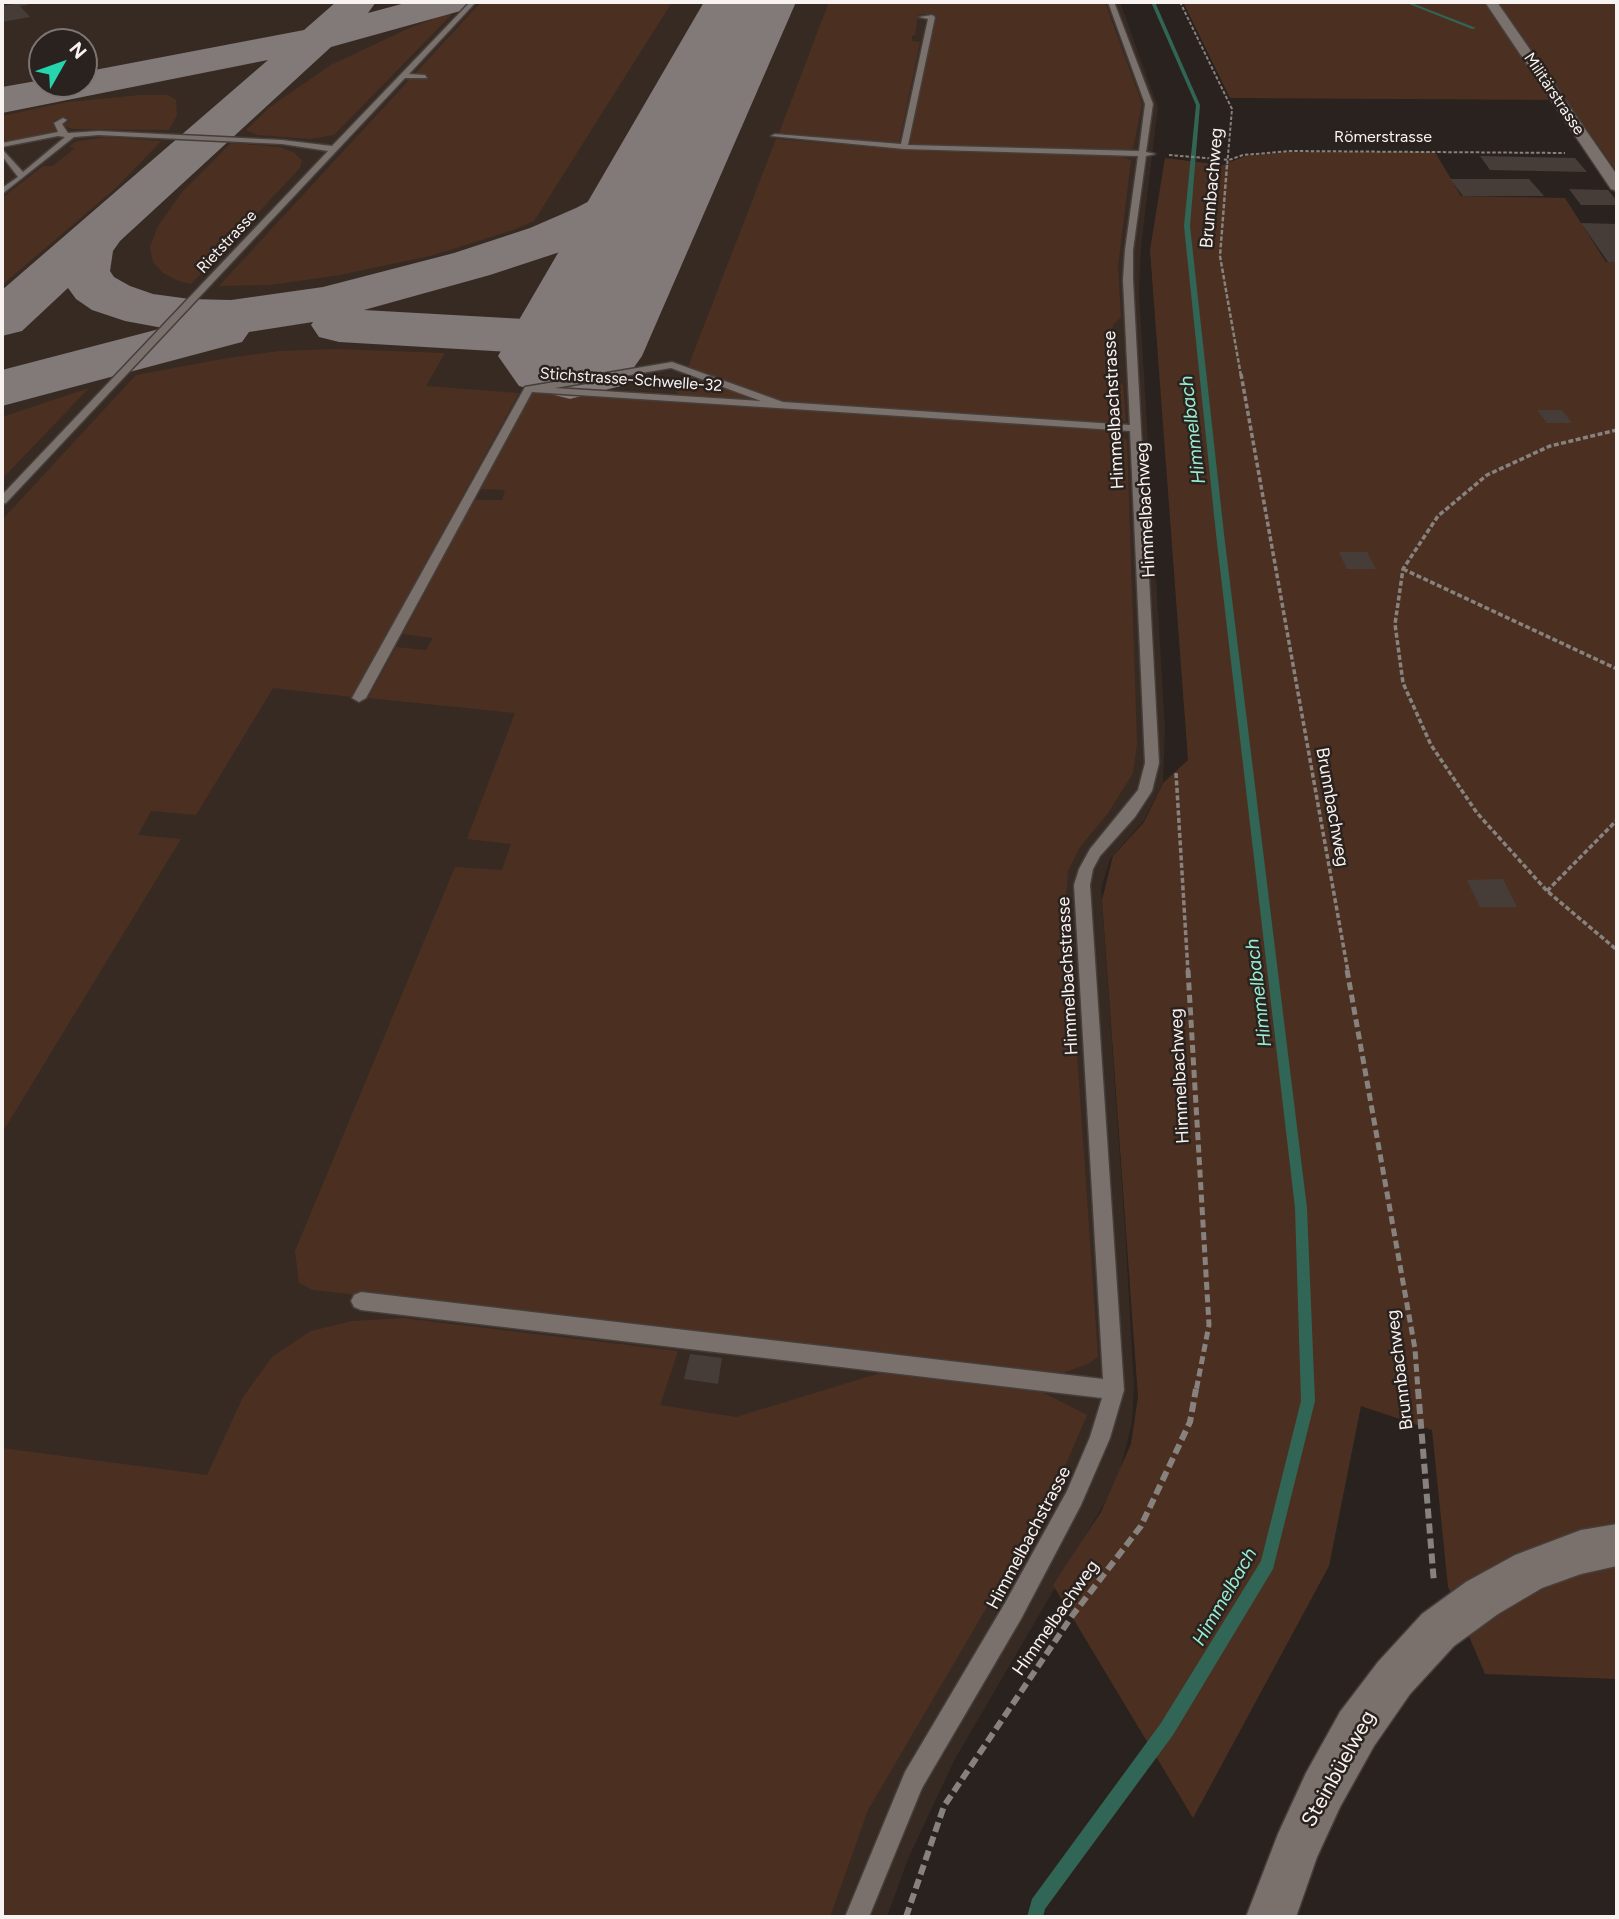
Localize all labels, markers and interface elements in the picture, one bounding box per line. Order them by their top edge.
north arrow [28,28,98,98]
text: N [64,37,91,63]
street label: Militärstrasse [1520,49,1588,139]
street label: Brunnbachweg [1196,127,1228,249]
street label: Römerstrasse [1334,127,1432,147]
street label: Rietstrasse [193,206,261,278]
street label: Himmelbachstrasse [1099,330,1129,490]
street label: Stichstrasse-Schwelle-32 [539,364,723,396]
water label: Himmelbach [1175,375,1211,485]
street label: Himmelbachweg [1132,442,1160,578]
street label: Brunnbachweg [1311,746,1353,868]
street label: Himmelbachstrasse [1053,896,1083,1056]
water label: Himmelbach [1241,938,1277,1048]
street label: Himmelbachweg [1166,1008,1194,1144]
street label: Brunnbachweg [1382,1309,1418,1431]
street label: Himmelbachstrasse [982,1463,1076,1613]
water label: Himmelbach [1188,1544,1262,1650]
street label: Himmelbachweg [1008,1556,1104,1680]
street label: Steinbüelweg [1297,1706,1381,1832]

